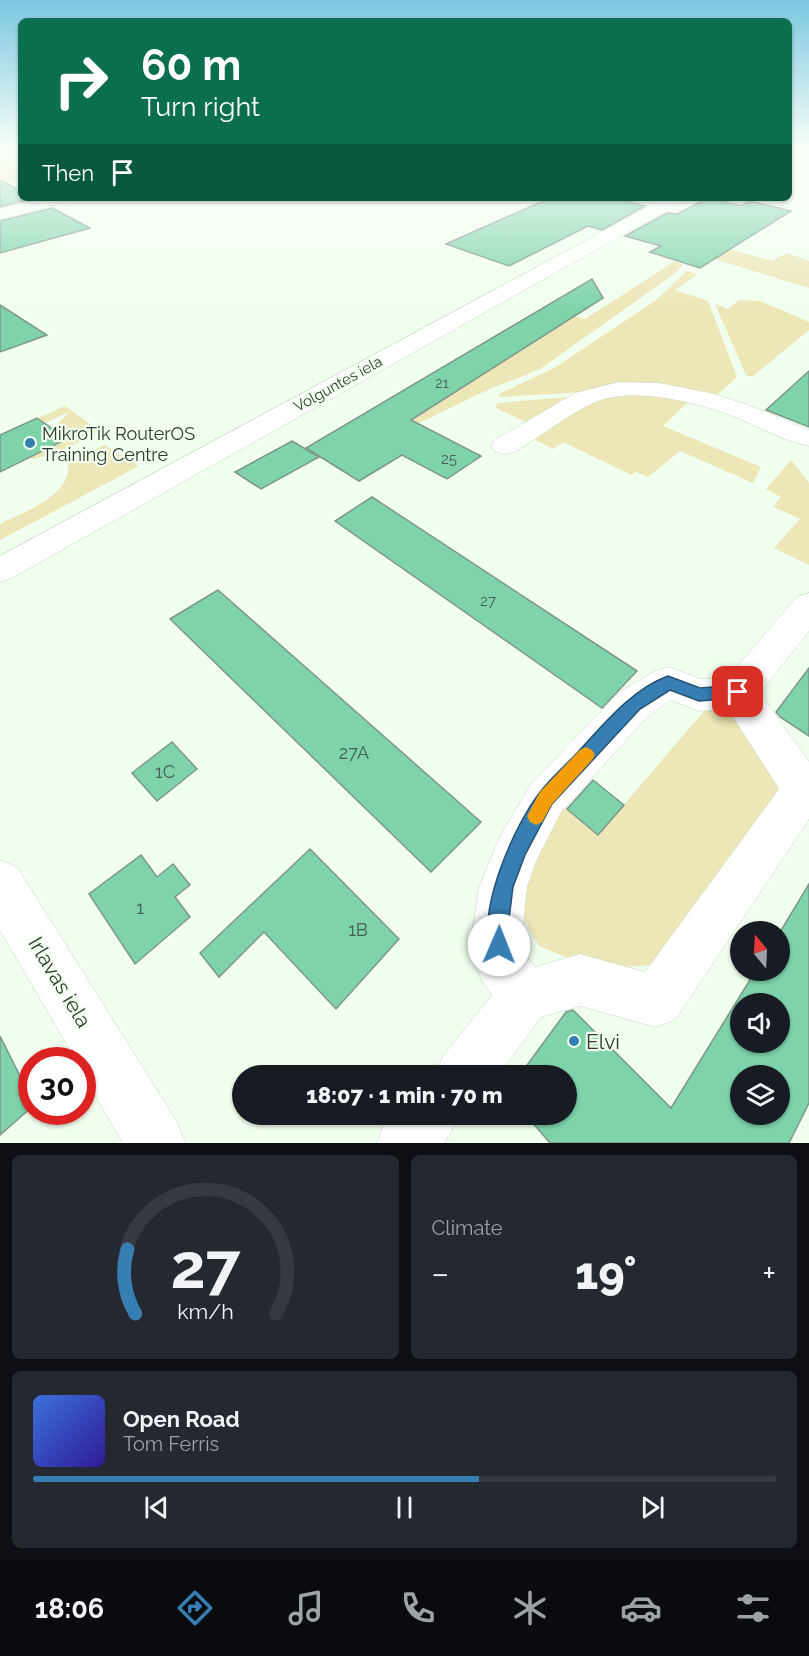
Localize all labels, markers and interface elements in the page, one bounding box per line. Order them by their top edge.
text: 60 m [141,41,241,90]
icon: right [42,42,120,120]
text: Turn right [141,91,260,122]
icon: arrive [106,156,139,189]
text: Then [42,160,94,186]
street label: Volguntes iela [291,352,385,416]
house number: 21 [435,375,449,391]
place label: MikroTik RouterOS Training Centre [42,423,195,465]
marker: MikroTik RouterOS Training Centre [23,436,37,450]
house number: 25 [441,450,457,468]
house number: 27 [480,592,496,610]
pin [712,666,763,717]
icon: arrive [721,675,754,708]
house number: 27A [339,742,369,763]
house number: 1C [155,761,175,782]
house number: 1 [136,897,144,918]
position arrow [467,913,531,977]
house number: 1B [348,919,368,940]
north arrow [730,921,790,981]
map controls [730,921,790,1125]
street label: Irlavas iela [23,932,97,1032]
button: sound [730,993,790,1053]
place label: Elvi [586,1029,620,1054]
marker: Elvi [567,1034,581,1048]
speed limit sign: 30 [18,1047,96,1125]
button: layers [730,1065,790,1125]
text: 18:07 · 1 min · 70 m [306,1082,503,1108]
text: Climate [432,1216,503,1240]
text: 27 [170,1229,241,1303]
text: 19° [575,1247,637,1300]
text: − [432,1254,449,1293]
text: + [762,1254,776,1293]
text: km/h [177,1299,234,1324]
text: Open Road [123,1406,240,1432]
text: Tom Ferris [123,1432,219,1456]
icon: previous [140,1491,173,1524]
icon: pause [388,1491,421,1524]
icon: next [636,1491,669,1524]
icon: directions [174,1587,216,1629]
icon: music [285,1587,327,1629]
icon: phone [397,1587,439,1629]
icon: climate [509,1587,551,1629]
icon: car [620,1587,662,1629]
icon: filters [732,1587,774,1629]
text: 18:06 [35,1593,104,1624]

